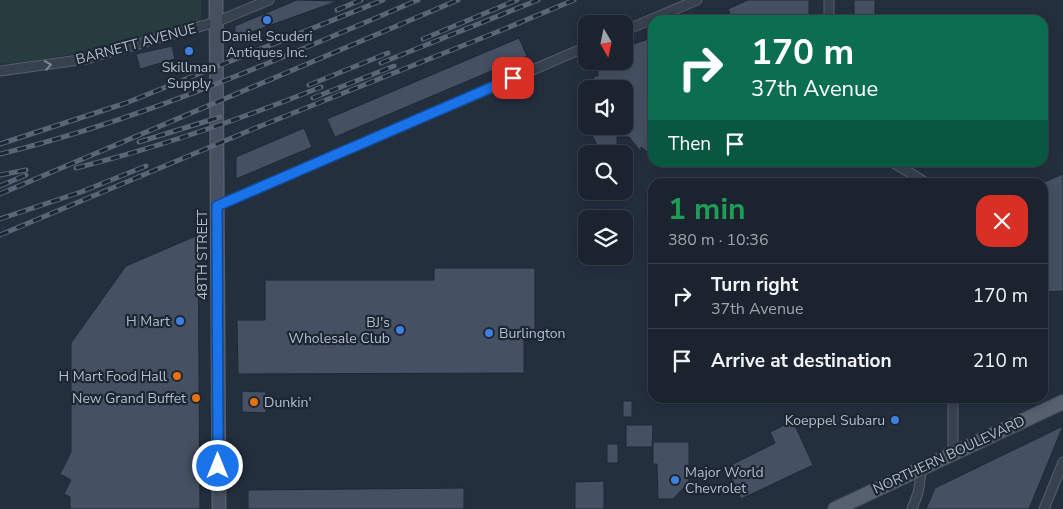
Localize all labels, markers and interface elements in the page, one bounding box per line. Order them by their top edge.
marker: Daniel Scuderi Antiques Inc. [261,14,273,26]
north arrow [578,15,632,70]
map controls [578,15,633,265]
street label: BARNETT AVENUE [74,19,198,69]
place label: Daniel Scuderi Antiques Inc. [221,27,313,62]
text: 170 m [751,29,854,76]
icon: right [668,35,733,100]
marker: Skillman Supply [183,45,195,57]
pin [492,57,534,99]
place label: Skillman Supply [162,58,216,93]
one-way arrow [44,60,53,70]
icon: arrive [499,64,527,92]
text: 37th Avenue [751,74,878,104]
button: sound [578,80,633,135]
icon: arrive [721,130,749,158]
text: Then [668,131,711,157]
button: search [578,145,633,200]
text: 1 min [668,189,746,230]
button: close [976,195,1028,247]
street label: 48TH STREET [193,209,212,300]
button: layers [578,210,633,265]
text: 380 m · 10:36 [668,229,769,251]
text: Turn right [711,272,798,298]
icon: right [668,282,696,310]
text: 170 m [973,283,1028,309]
text: 37th Avenue [711,298,803,320]
place label: H Mart [126,312,170,331]
place label: BJ's Wholesale Club [288,313,390,348]
marker: H Mart [174,315,186,327]
marker: BJ's Wholesale Club [394,324,406,336]
place label: Burlington [499,324,565,343]
marker: Burlington [483,327,495,339]
icon: arrive [668,347,696,375]
text: Arrive at destination [711,348,892,374]
text: 210 m [973,348,1028,374]
place label: H Mart Food Hall [58,367,168,386]
marker: H Mart Food Hall [171,370,183,382]
place label: New Grand Buffet [72,389,186,408]
marker: New Grand Buffet [190,392,202,404]
place label: Dunkin' [264,393,312,412]
marker: Dunkin' [248,396,260,408]
place label: Koeppel Subaru [785,411,885,430]
street label: NORTHERN BOULEVARD [870,411,1028,499]
marker: Koeppel Subaru [889,414,901,426]
position arrow [191,439,243,491]
place label: Major World Chevrolet [685,463,764,498]
marker: Major World Chevrolet [669,474,681,486]

